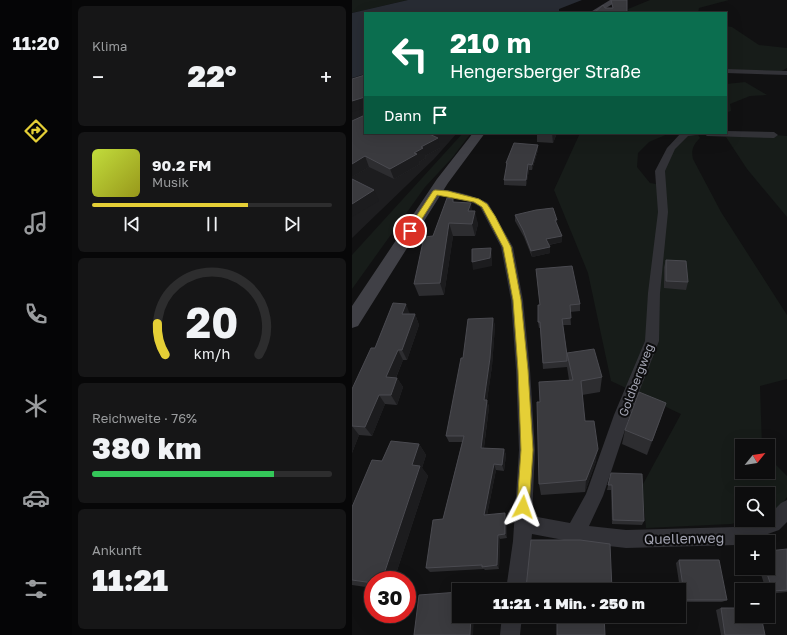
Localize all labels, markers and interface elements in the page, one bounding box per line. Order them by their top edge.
text: 210 m [450,26,531,59]
icon: left [384,28,436,80]
text: 11:20 [13,32,59,54]
text: Klima [92,38,127,54]
text: 22° [188,58,236,94]
text: Hengersberger Straße [450,60,641,82]
text: − [92,63,104,90]
text: + [320,63,332,90]
icon: arrive [429,104,451,126]
text: Dann [384,106,421,124]
icon: directions [22,117,50,145]
text: 90.2 FM [152,156,211,174]
text: Musik [152,174,189,190]
icon: music [22,209,50,237]
icon: previous [121,213,143,235]
icon: pause [201,213,223,235]
icon: next [281,213,303,235]
pin [393,214,427,248]
icon: arrive [399,220,421,242]
text: 20 [186,297,238,347]
icon: phone [22,300,50,328]
street label: Goldbergweg [615,341,657,419]
text: km/h [194,345,230,362]
icon: climate [22,392,50,420]
text: Reichweite · 76% [92,410,197,426]
text: 380 km [92,430,201,466]
north arrow [735,439,775,479]
map controls [735,439,775,623]
icon: car [22,484,50,512]
position arrow [502,486,544,528]
button: search [735,487,775,527]
street label: Quellenweg [644,529,724,547]
button: + [735,535,775,575]
text: Ankunft [92,542,142,558]
text: 11:21 [92,562,168,598]
speed limit sign: 30 [364,571,416,623]
icon: filters [22,575,50,603]
button: − [735,583,775,623]
text: 11:21 · 1 Min. · 250 m [493,594,645,612]

